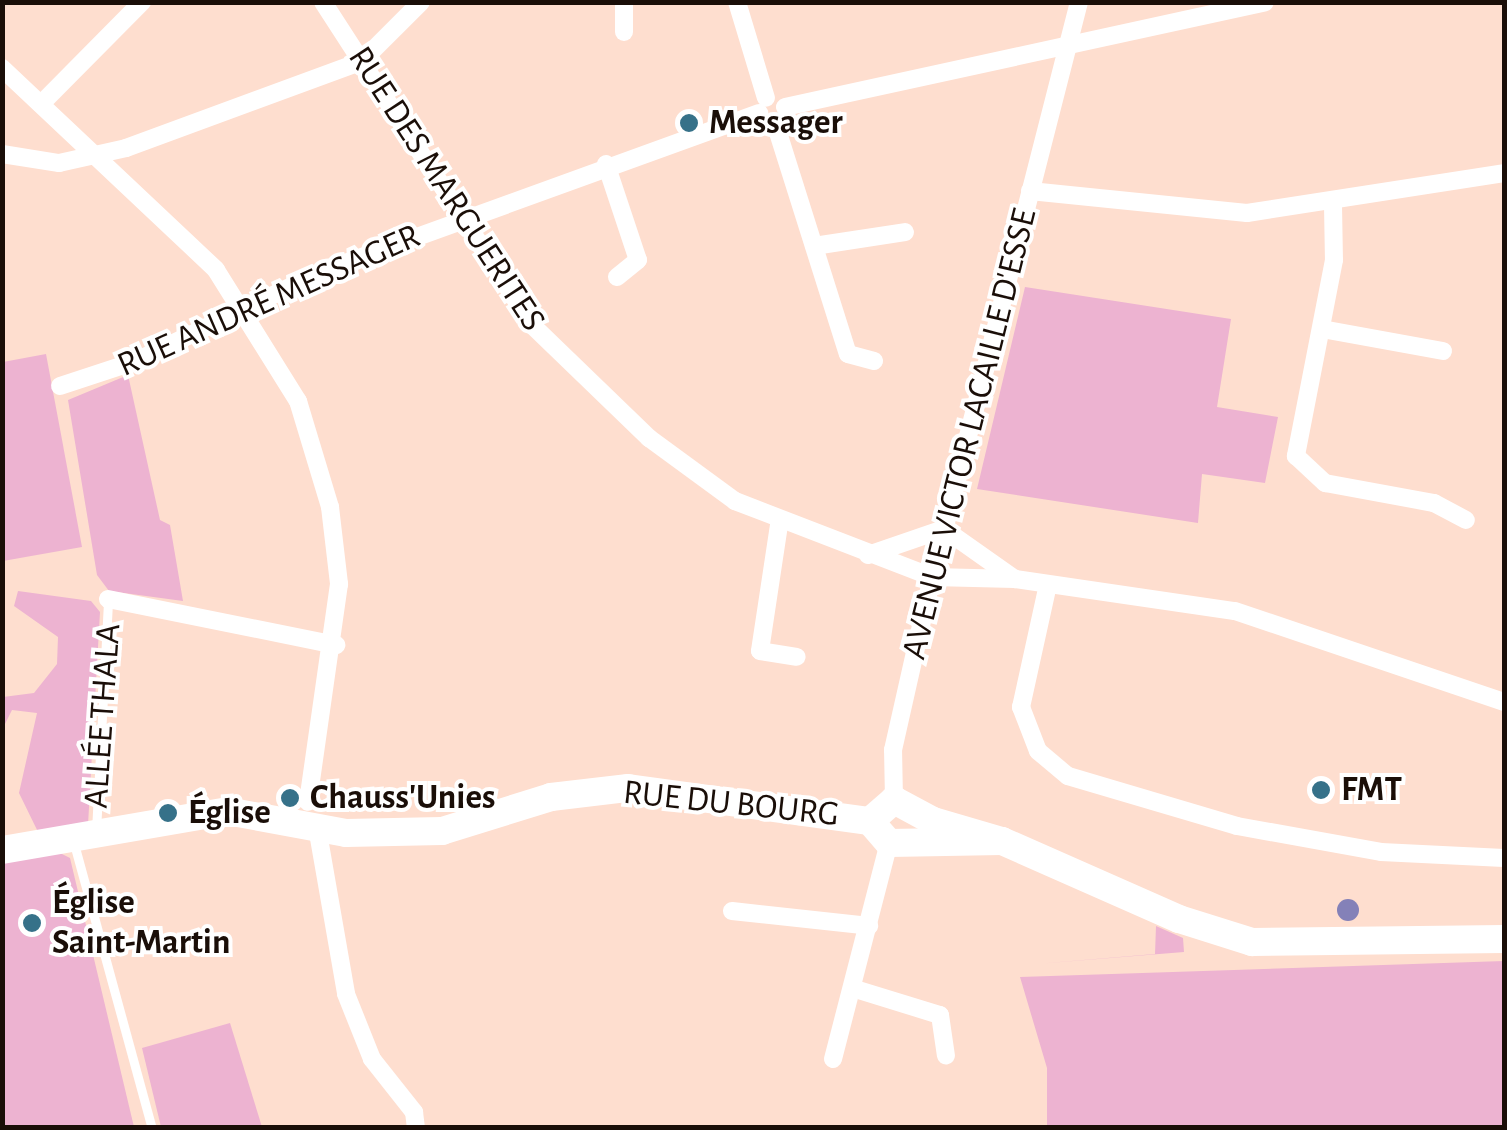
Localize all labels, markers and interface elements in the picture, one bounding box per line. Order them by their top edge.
street label: RUE DES MARGUERITES [338,39,554,339]
place label: Messager [709,102,843,144]
marker: Messager [678,112,700,134]
street label: AVENUE VICTOR LACAILLE D'ESSE [894,204,1046,664]
street label: RUE ANDRÉ MESSAGER [111,215,427,387]
street label: ALLÉE THALA [76,622,130,810]
place label: FMT [1341,769,1402,811]
street label: RUE DU BOURG [621,772,841,836]
place label: Chauss'Unies [310,777,495,819]
marker: FMT [1310,779,1332,801]
marker: Chauss'Unies [279,787,301,809]
place label: Église [188,792,271,834]
marker: Église [157,802,179,824]
place label: Église Saint-Martin [52,882,230,964]
marker: Église Saint-Martin [21,912,43,934]

